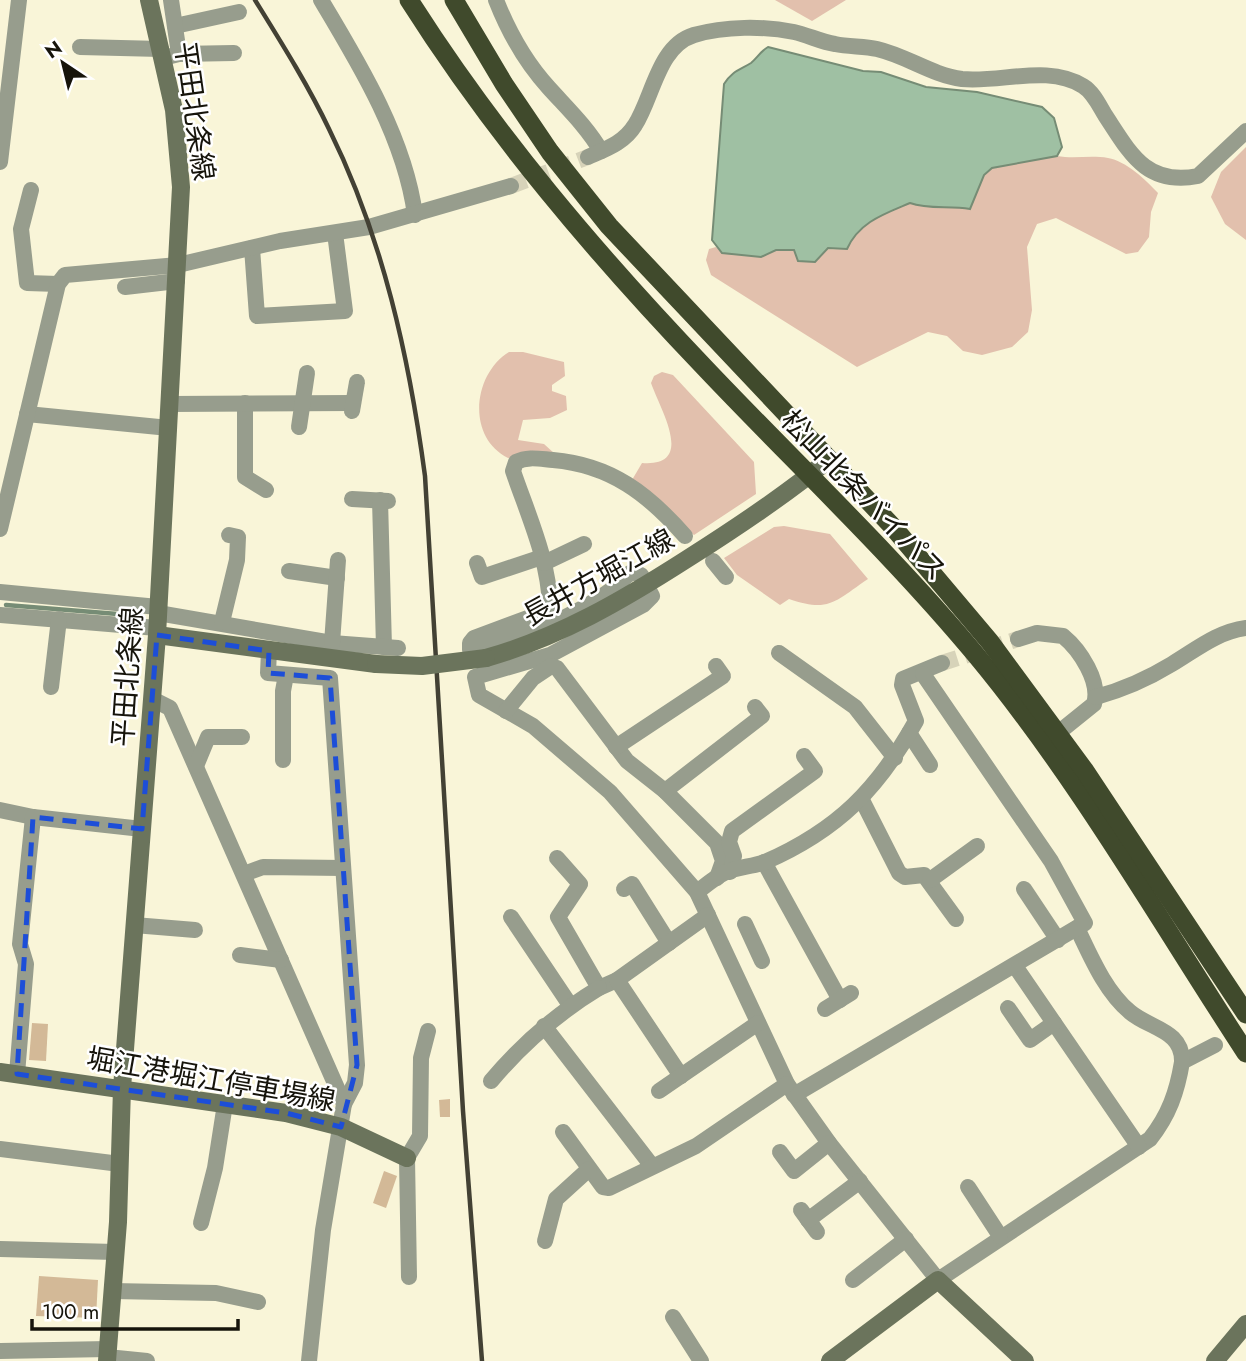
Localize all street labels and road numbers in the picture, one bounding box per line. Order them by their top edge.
street label: 平田北条線 [164,39,225,183]
street label: 松山北条バイパス [771,401,956,590]
street label: 長井方堀江線 [515,519,682,636]
street label: 平田北条線 [102,606,153,748]
street label: 堀江港堀江停車場線 [83,1037,339,1122]

